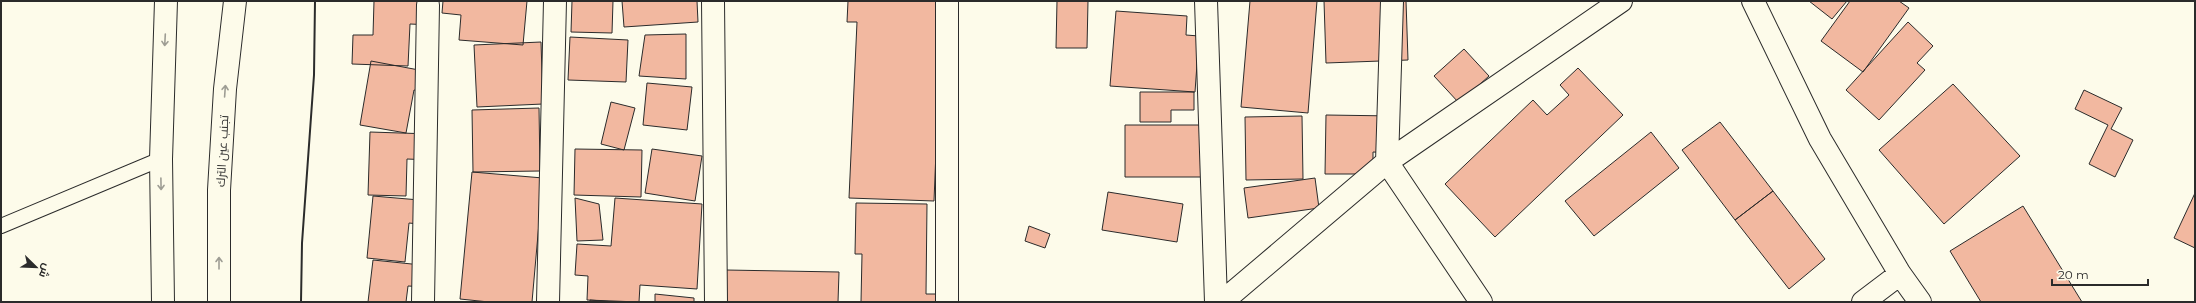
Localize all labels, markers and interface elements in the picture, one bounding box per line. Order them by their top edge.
one-way arrow [161,33,168,46]
one-way arrow [221,85,228,98]
street label: تجنب عين الترك [213,114,231,187]
one-way arrow [157,177,165,190]
north arrow [16,247,56,287]
one-way arrow [215,257,223,270]
scale bar [2052,261,2148,287]
text: ش [36,262,54,280]
text: 20 m [2058,267,2089,282]

